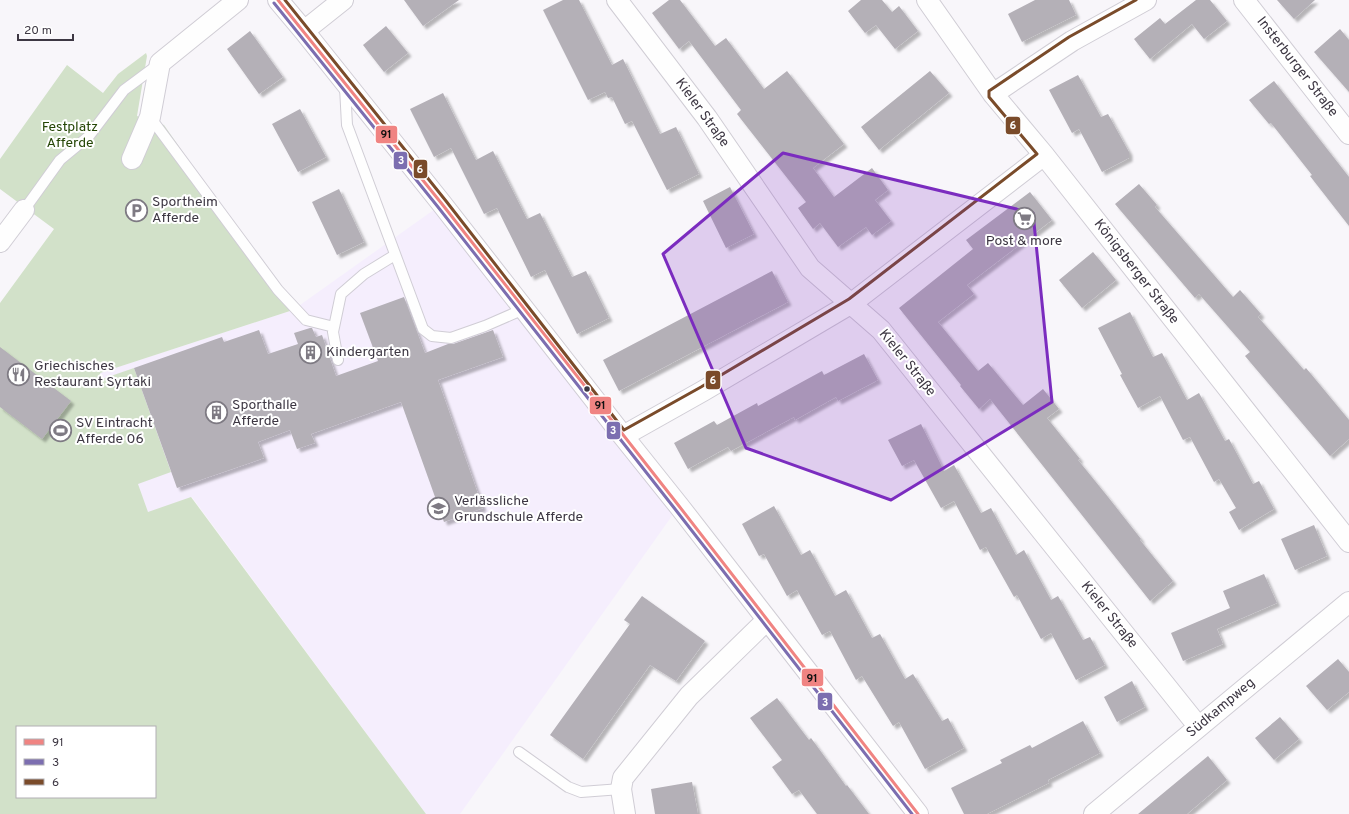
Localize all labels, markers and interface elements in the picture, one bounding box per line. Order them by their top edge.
street label: Insterburger Straße [1253,14,1341,120]
scale bar [18,16,73,42]
text: 20 m [24,23,52,39]
street label: Kieler Straße [671,75,733,151]
line badge: 6 [1005,116,1021,135]
park label: Festplatz Afferde [42,119,98,152]
text: 6 [1010,119,1017,133]
line badge: 91 [375,125,398,144]
text: 91 [380,128,392,142]
line badge: 3 [393,151,408,170]
text: 3 [398,154,404,168]
line badge: 6 [413,159,428,179]
text: 6 [417,163,424,177]
place label: Sportheim Afferde [152,194,218,227]
parking icon: Sportheim Afferde [124,197,150,223]
supermarket icon: Post & more [1011,206,1037,232]
street label: Königsberger Straße [1090,216,1182,328]
place label: Post & more [986,233,1062,250]
street label: Kieler Straße [875,326,939,400]
building icon: Kindergarten [297,339,323,365]
place label: Kindergarten [326,344,409,361]
place label: Griechisches Restaurant Syrtaki [34,358,151,391]
restaurant icon: Griechisches Restaurant Syrtaki [5,361,31,387]
line badge: 6 [705,370,721,390]
text: 6 [710,374,717,388]
unlabelled marker [582,384,592,394]
line badge: 91 [589,396,612,415]
place label: Sporthalle Afferde [232,397,297,430]
text: 91 [594,399,606,413]
building icon: Sporthalle Afferde [204,400,230,426]
place label: SV Eintracht Afferde 06 [76,415,153,448]
sports icon: SV Eintracht Afferde 06 [47,418,73,444]
line badge: 3 [606,421,621,440]
text: 3 [610,424,616,438]
place label: Verlässliche Grundschule Afferde [454,493,583,526]
school or university icon: Verlässliche Grundschule Afferde [426,496,452,522]
street label: Kieler Straße [1077,578,1141,652]
line badge: 91 [801,668,824,687]
text: 91 [806,672,818,686]
street label: Südkampweg [1183,674,1259,742]
line badge: 3 [817,692,833,711]
text: 3 [822,696,828,710]
legend [16,726,156,798]
text: 91 [52,735,64,751]
text: 3 [52,755,59,771]
text: 6 [52,775,59,791]

